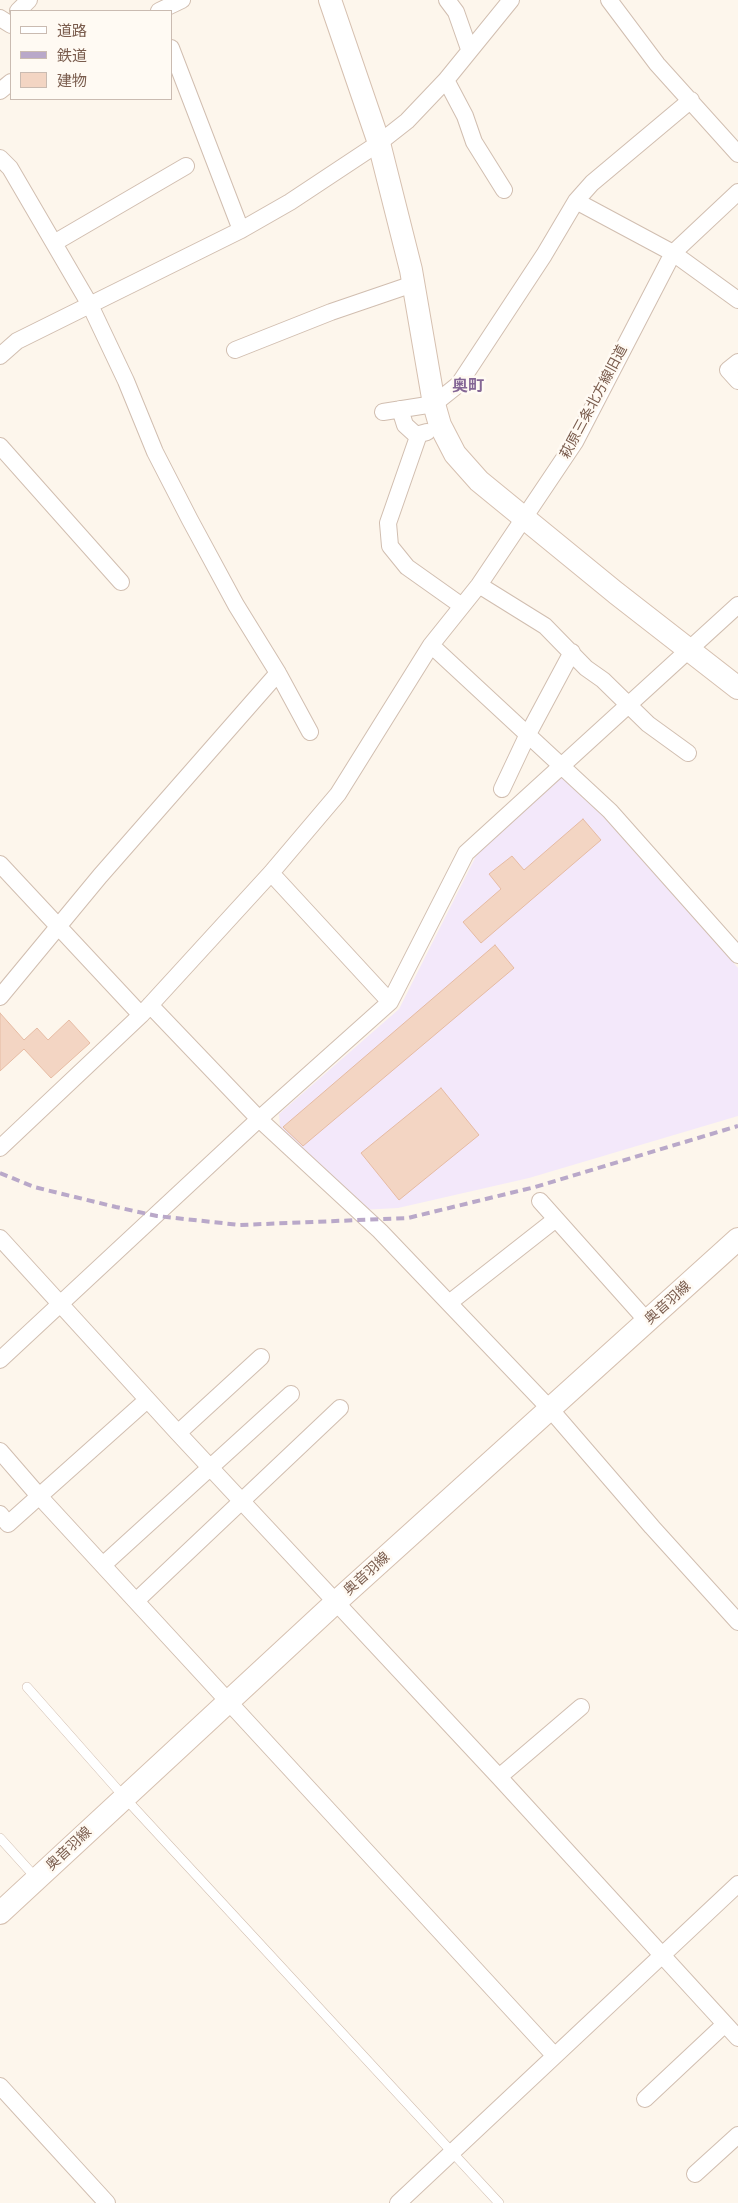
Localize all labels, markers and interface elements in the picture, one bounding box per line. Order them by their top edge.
legend [10,10,172,100]
text: 道路 [57,20,87,40]
text: 鉄道 [57,45,87,65]
text: 建物 [57,70,87,90]
street label: 萩原三条北方線旧道 [557,342,631,462]
district label: 奥町 [452,376,484,396]
street label: 奥音羽線 [642,1278,694,1328]
street label: 奥音羽線 [341,1549,393,1599]
street label: 奥音羽線 [43,1824,95,1874]

